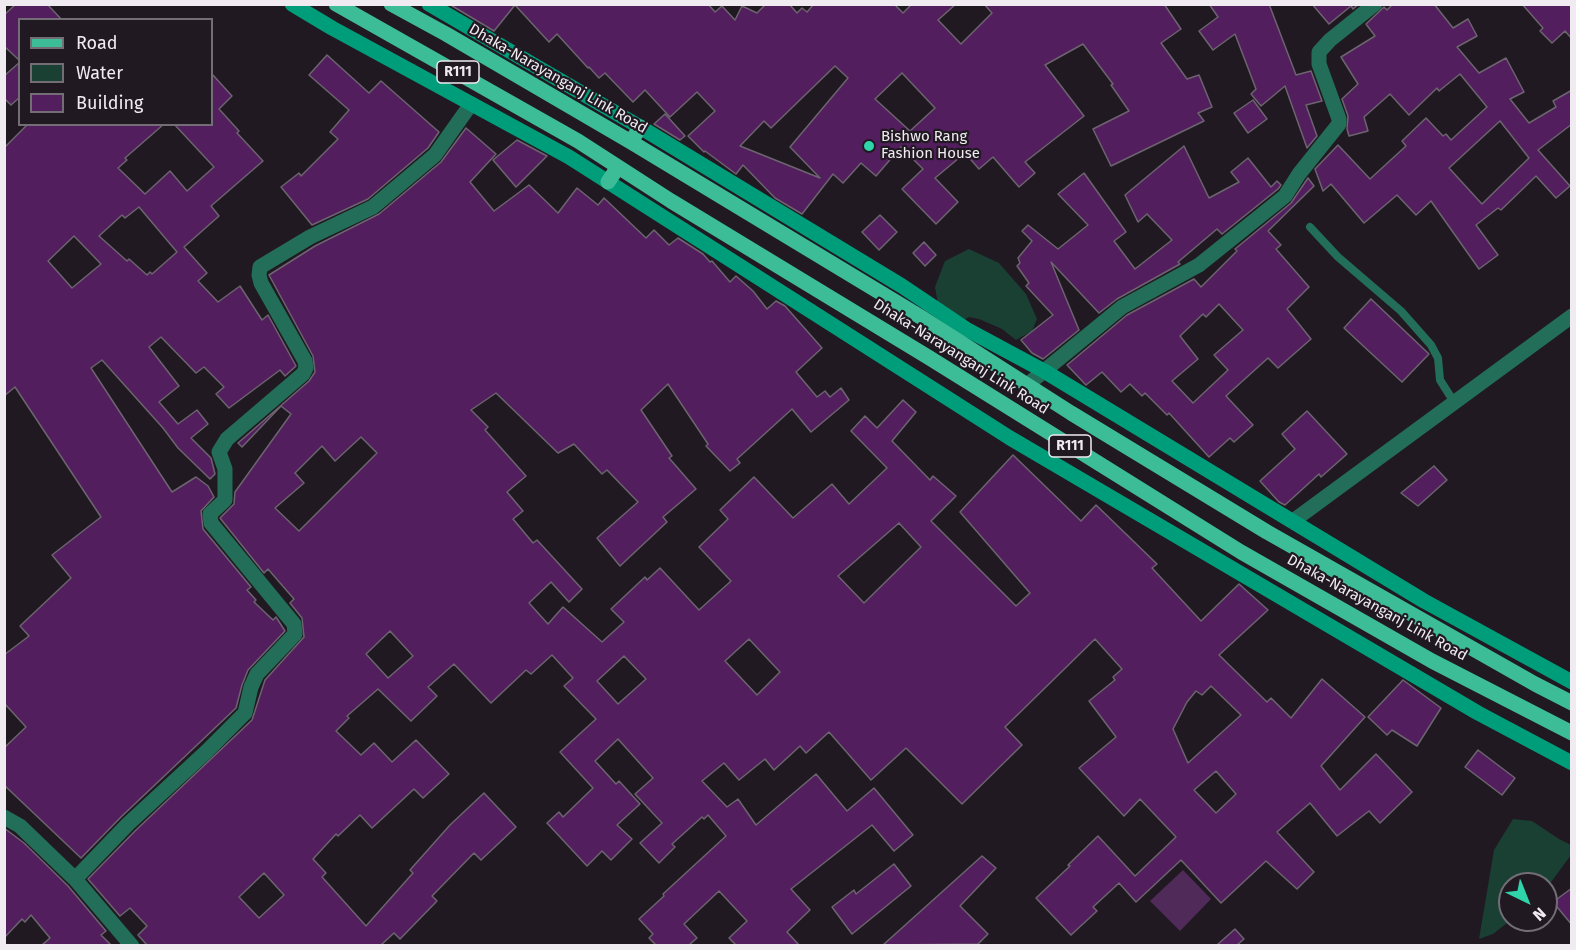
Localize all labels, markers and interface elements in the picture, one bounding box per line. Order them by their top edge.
legend [18,18,213,126]
street label: Dhaka-Narayanganj Link Road [466,20,650,138]
text: Road [76,32,118,54]
road number: R111 [437,61,479,83]
text: Water [76,62,123,84]
text: Building [76,92,143,114]
place label: Bishwo Rang Fashion House [881,128,980,163]
marker: Bishwo Rang Fashion House [862,139,876,153]
street label: Dhaka-Narayanganj Link Road [870,296,1052,418]
road number: R111 [1049,435,1091,457]
street label: Dhaka-Narayanganj Link Road [1284,551,1470,665]
north arrow [1498,872,1558,932]
text: N [1529,903,1550,925]

